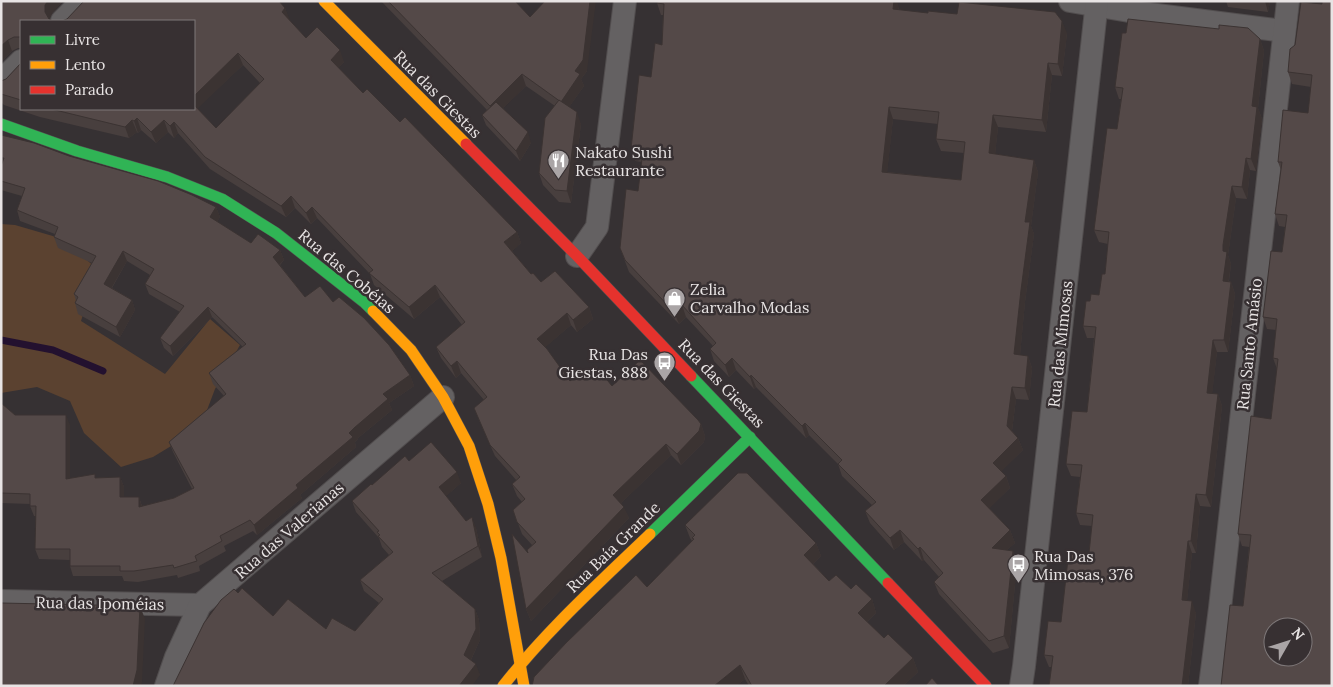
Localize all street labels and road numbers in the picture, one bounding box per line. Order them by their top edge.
street label: Rua das Giestas [390,46,486,142]
street label: Rua das Cobéias [295,225,399,317]
street label: Rua Santo Amásio [1232,277,1266,411]
street label: Rua das Mimosas [1043,280,1077,408]
street label: Rua das Giestas [674,334,770,432]
street label: Rua das Valerianas [230,477,348,583]
street label: Rua Baía Grande [562,497,664,597]
street label: Rua das Ipoméias [36,592,164,614]

